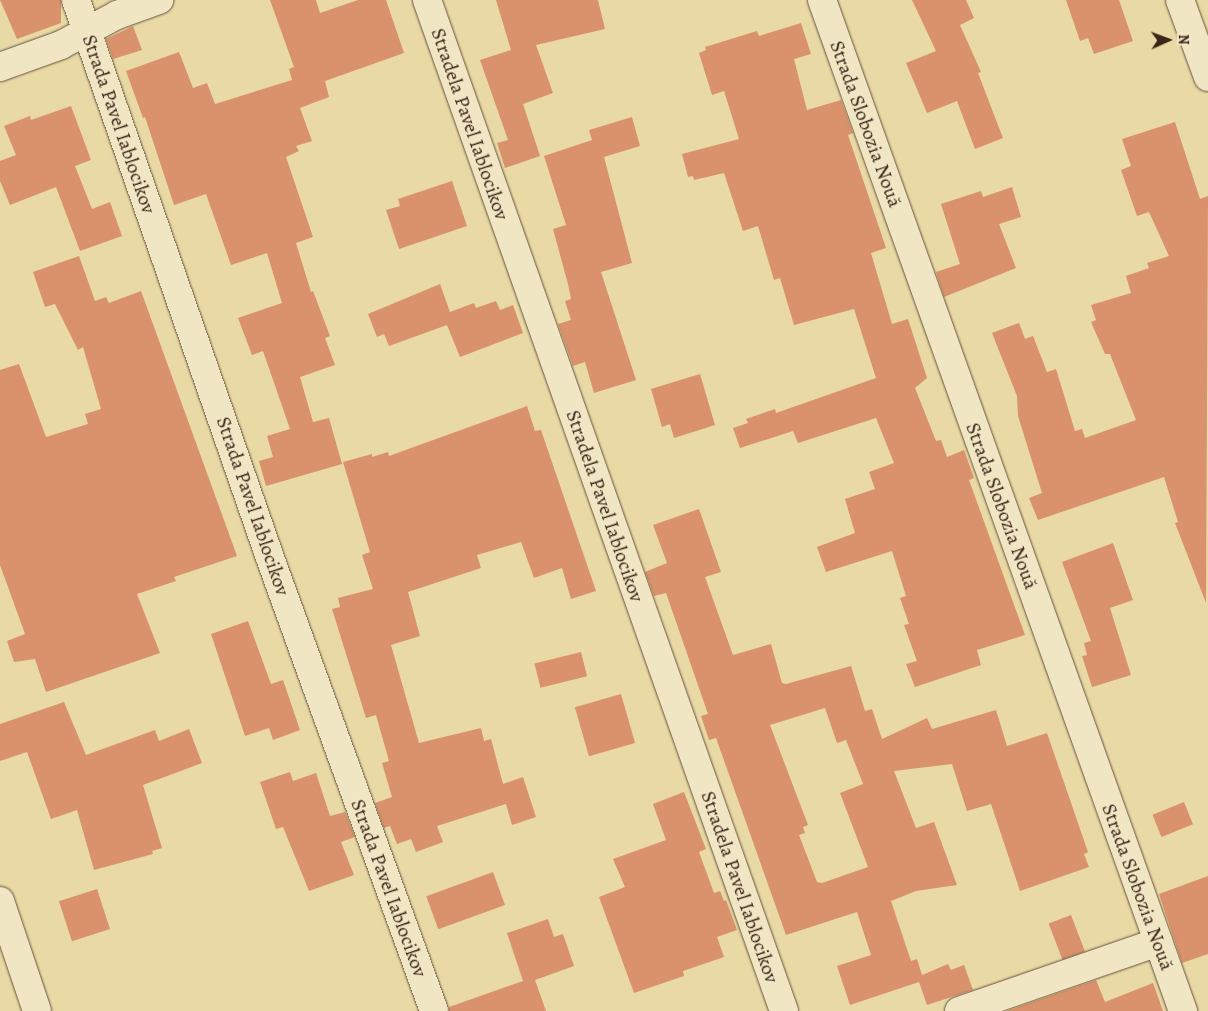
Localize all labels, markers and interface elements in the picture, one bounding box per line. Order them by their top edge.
north arrow [1143,15,1193,65]
street label: Stradela Pavel Iablocikov [426,25,514,223]
street label: Strada Pavel Iablocikov [77,32,161,216]
text: N [1174,34,1193,45]
street label: Strada Slobozia Nouă [825,37,907,211]
street label: Stradela Pavel Iablocikov [561,407,649,605]
street label: Strada Pavel Iablocikov [211,414,295,598]
street label: Strada Slobozia Nouă [961,419,1043,593]
street label: Stradela Pavel Iablocikov [696,788,784,986]
street label: Strada Pavel Iablocikov [346,796,432,980]
street label: Strada Slobozia Nouă [1097,800,1179,974]

